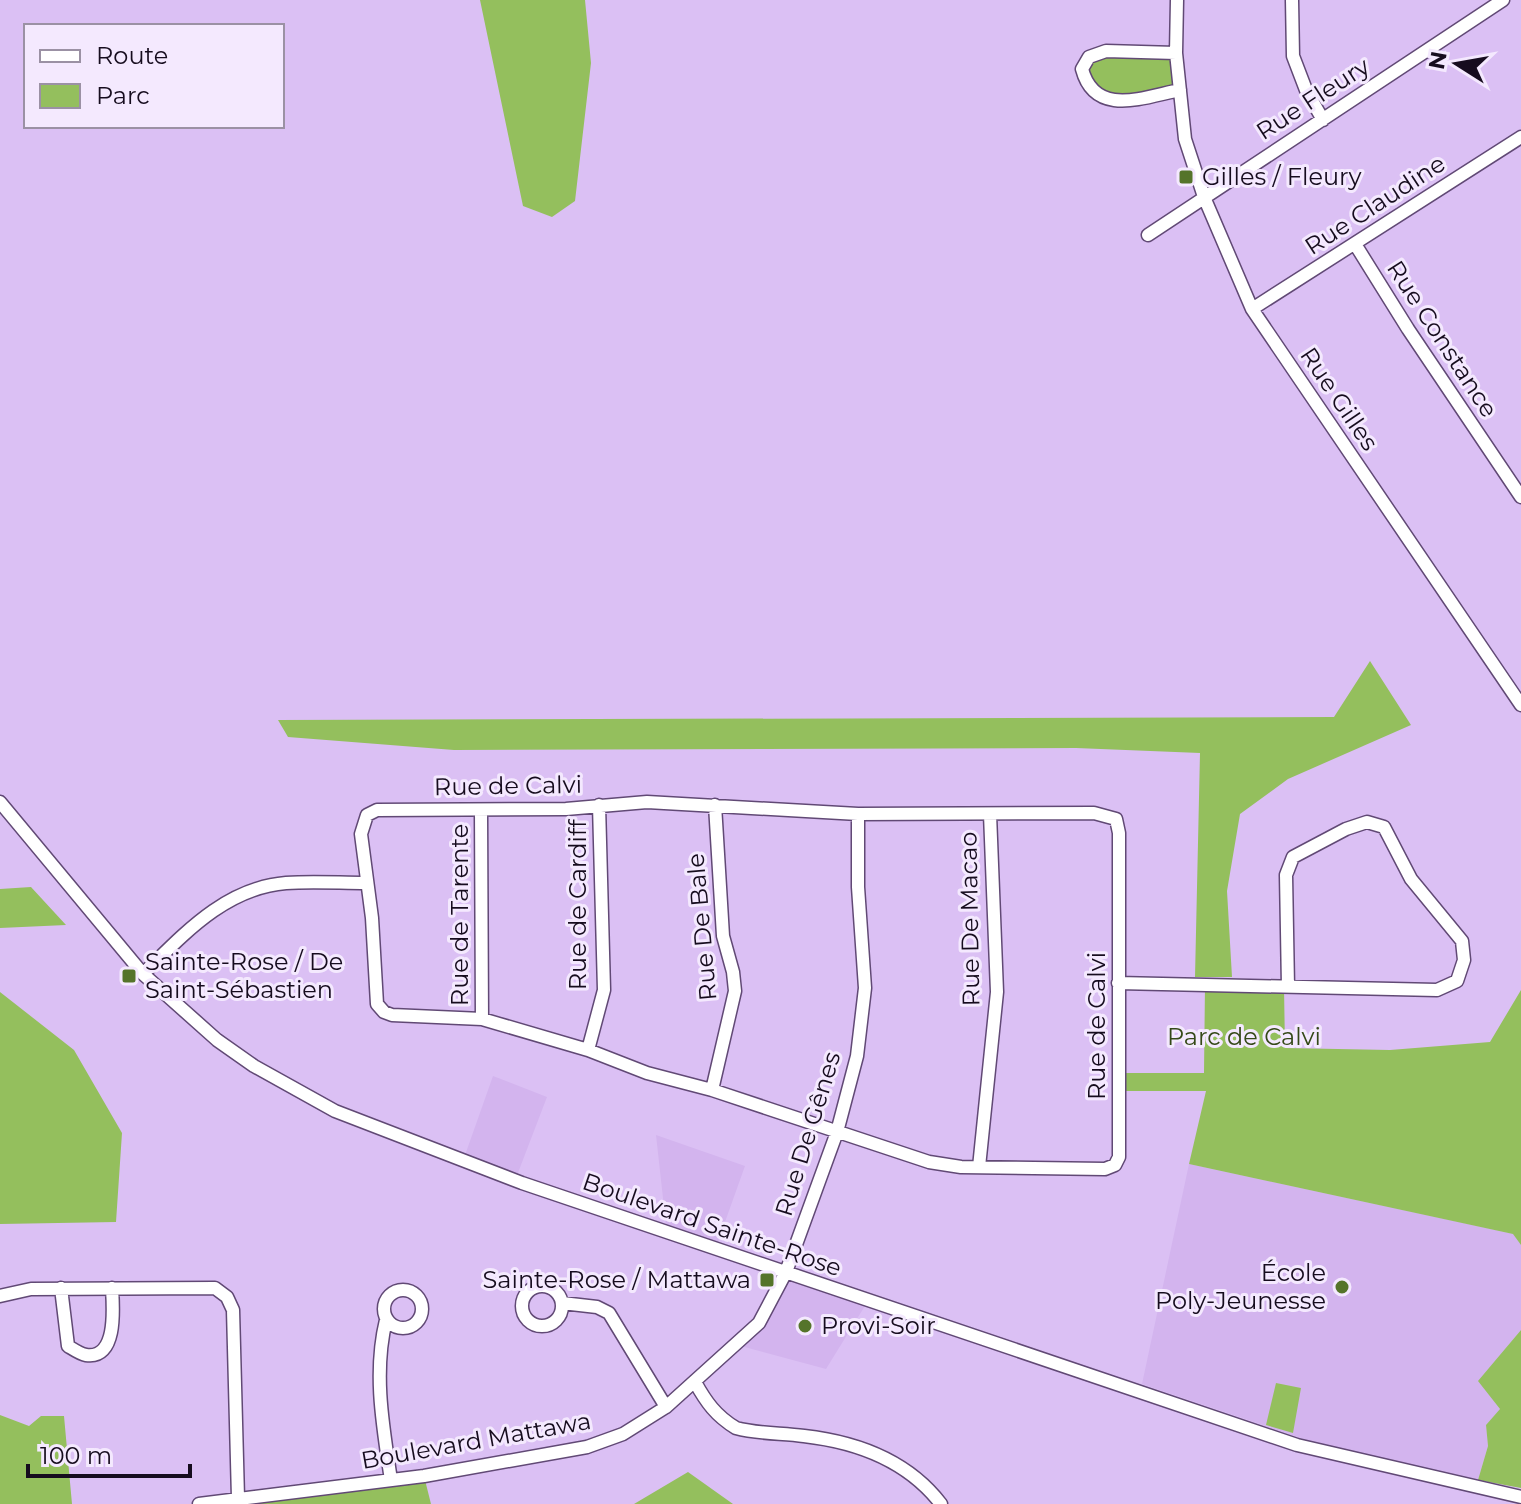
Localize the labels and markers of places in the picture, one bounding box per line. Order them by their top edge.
place label: Gilles / Fleury [1202,162,1362,191]
marker: Gilles / Fleury [1177,168,1195,186]
place label: Sainte-Rose / De Saint-Sébastien [145,947,343,1004]
marker: Sainte-Rose / De Saint-Sébastien [120,967,138,985]
place label: École Poly-Jeunesse [1155,1258,1326,1315]
place label: Sainte-Rose / Mattawa [483,1265,751,1294]
marker: Sainte-Rose / Mattawa [758,1271,776,1289]
marker: École Poly-Jeunesse [1333,1278,1351,1296]
place label: Provi-Soir [821,1311,936,1340]
marker: Provi-Soir [796,1317,814,1335]

